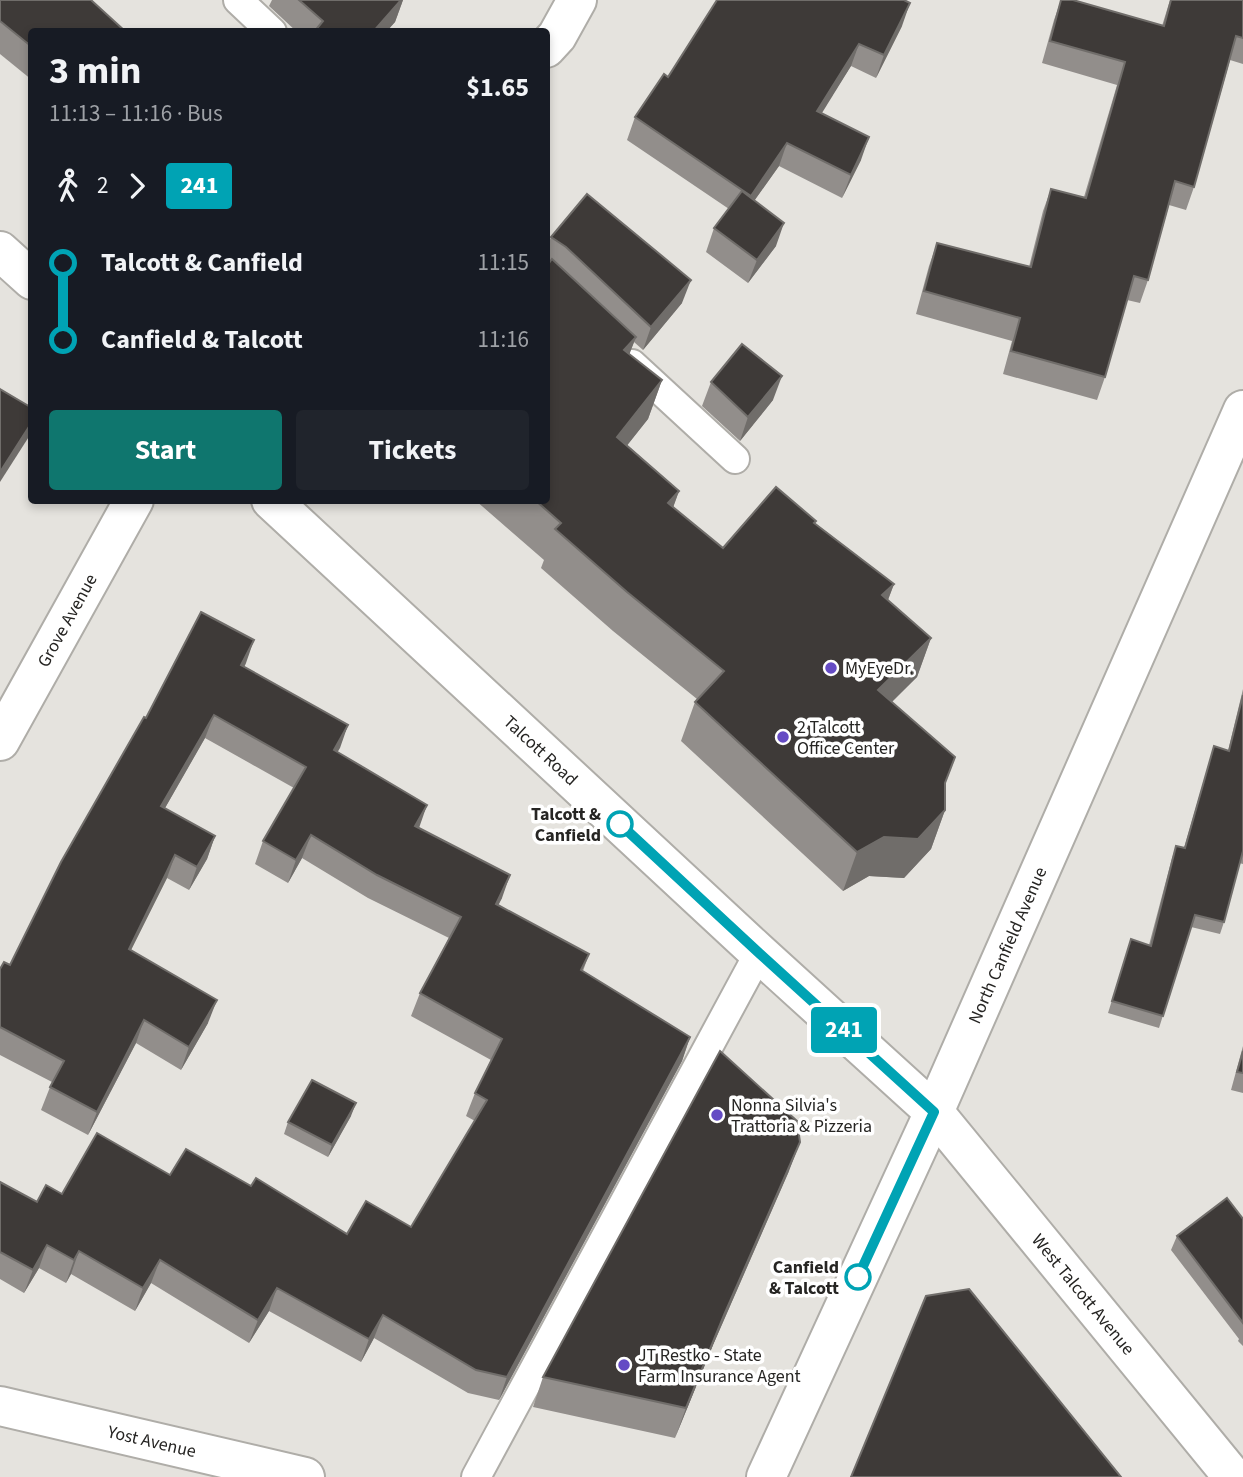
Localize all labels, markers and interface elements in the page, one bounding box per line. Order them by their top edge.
text: 3 min [49,44,141,98]
text: $1.65 [466,69,529,106]
text: 11:13 – 11:16 · Bus [49,97,223,130]
icon: walk [49,167,87,205]
icon: forward [118,167,156,205]
text: 241 [180,168,218,203]
text: 2 [97,169,108,202]
text: Talcott & Canfield [101,244,303,281]
text: 11:15 [478,246,529,279]
text: Canfield & Talcott [101,321,303,358]
text: 11:16 [478,323,529,356]
button: Start [49,410,282,490]
button: Tickets [296,410,529,490]
street label: Grove Avenue [31,569,104,672]
place label: MyEyeDr. [845,656,914,681]
marker: MyEyeDr. [823,660,839,676]
street label: Talcott Road [498,710,583,792]
place label: 2 Talcott Office Center [797,715,895,761]
marker: 2 Talcott Office Center [775,729,791,745]
place label: Talcott & Canfield [531,802,601,848]
marker: Talcott & Canfield [607,811,633,837]
street label: North Canfield Avenue [962,863,1053,1028]
line badge: 241 [804,1007,884,1053]
text: 241 [825,1012,863,1047]
place label: Nonna Silvia's Trattoria & Pizzeria [731,1093,872,1139]
marker: Nonna Silvia's Trattoria & Pizzeria [709,1107,725,1123]
street label: West Talcott Avenue [1026,1229,1140,1361]
place label: Canfield & Talcott [769,1255,839,1301]
marker: Canfield & Talcott [845,1264,871,1290]
place label: JT Restko - State Farm Insurance Agent [638,1343,801,1389]
marker: JT Restko - State Farm Insurance Agent [616,1357,632,1373]
street label: Yost Avenue [104,1419,199,1464]

